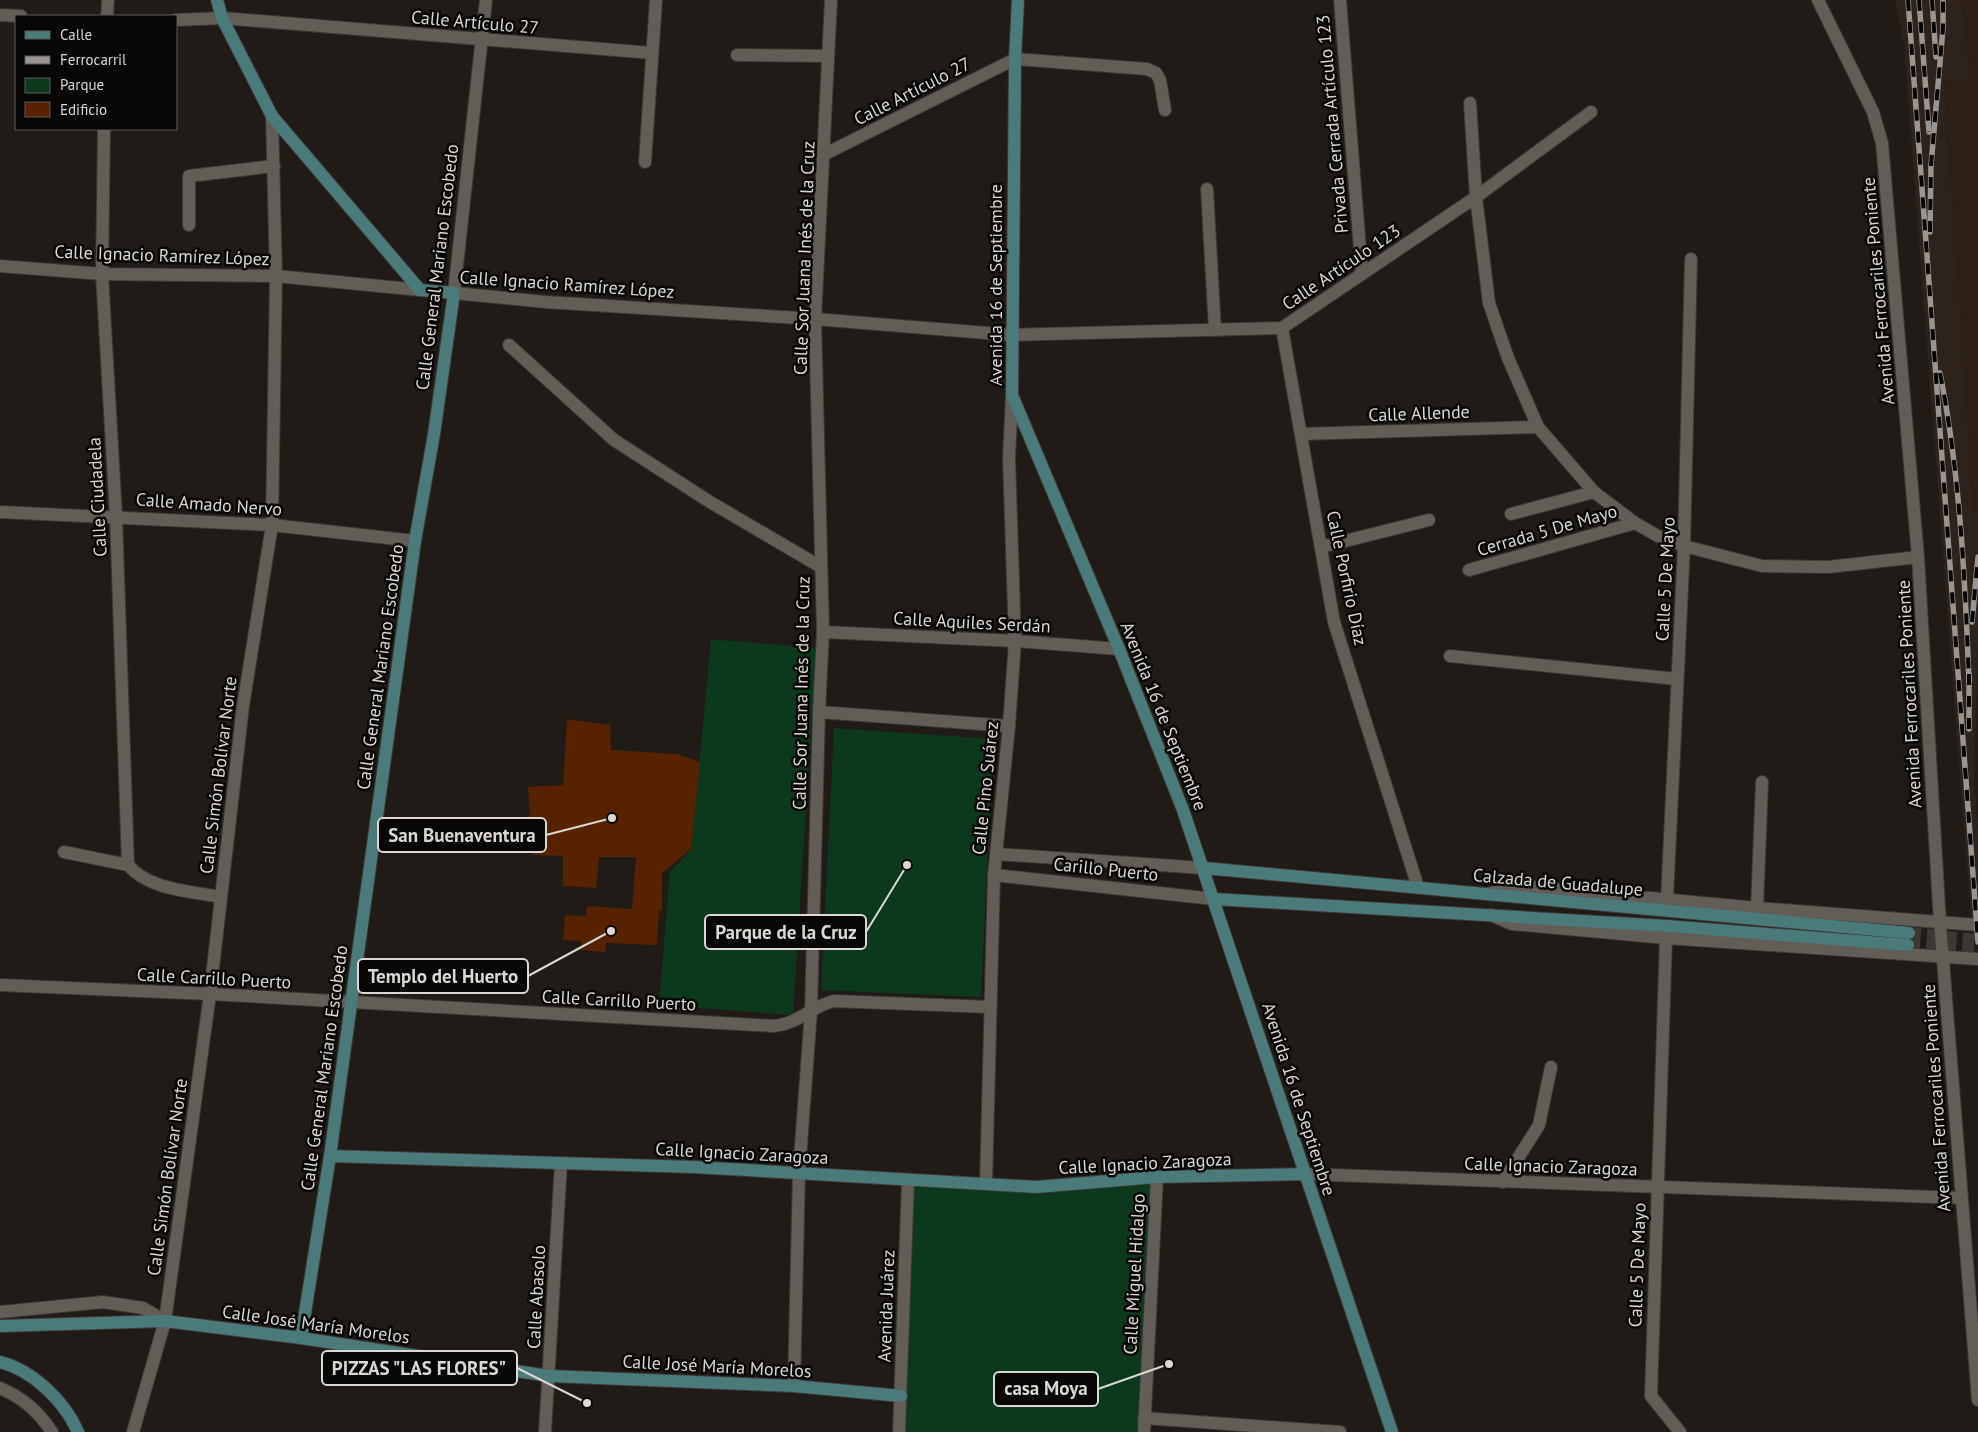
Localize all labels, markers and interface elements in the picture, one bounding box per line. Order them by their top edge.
street label: Calle Artículo 27 [410,5,540,39]
street label: Privada Cerrada Artículo 123 [1311,14,1353,234]
legend [15,15,178,130]
text: Calle [60,25,92,44]
text: Ferrocarril [60,50,127,69]
street label: Calle Artículo 27 [850,52,974,130]
text: Parque [60,75,104,94]
text: Edificio [60,100,107,119]
street label: Calle Sor Juana Inés de la Cruz [788,141,820,375]
street label: Calle General Mariano Escobedo [410,143,464,391]
street label: Avenida Ferrocariles Poniente [1857,176,1899,406]
street label: Avenida 16 de Septiembre [984,184,1007,386]
street label: Calle Artículo 123 [1277,219,1405,315]
street label: Calle Ignacio Ramírez López [54,240,270,270]
street label: Calle Ignacio Ramírez López [459,265,675,303]
street label: Calle Allende [1368,400,1470,426]
street label: Calle Ciudadela [82,437,112,557]
street label: Calle Amado Nervo [135,487,283,521]
street label: Cerrada 5 De Mayo [1474,499,1620,561]
street label: Calle Porfirio Díaz [1321,508,1373,648]
street label: Calle 5 De Mayo [1650,516,1680,642]
street label: Calle General Mariano Escobedo [351,543,409,791]
street label: Calle Sor Juana Inés de la Cruz [787,576,815,810]
street label: Avenida Ferrocariles Poniente [1892,579,1926,809]
street label: Calle Aquiles Serdán [893,606,1051,638]
street label: Avenida 16 de Septiembre [1116,618,1212,814]
street label: Calle Simón Bolívar Norte [194,675,242,875]
street label: Calle Pino Suárez [967,720,1003,856]
callout: San Buenaventura [378,818,546,852]
text: San Buenaventura [388,823,536,847]
street label: Carillo Puerto [1052,852,1160,886]
street label: Calzada de Guadalupe [1472,863,1644,901]
callout: Parque de la Cruz [705,915,866,949]
text: Parque de la Cruz [715,920,857,944]
street label: Calle General Mariano Escobedo [295,944,353,1192]
callout: Templo del Huerto [358,959,528,993]
street label: Calle Carrillo Puerto [136,962,292,994]
text: Templo del Huerto [368,964,518,988]
street label: Avenida Ferrocariles Poniente [1917,983,1955,1213]
street label: Calle Carrillo Puerto [541,984,697,1016]
street label: Avenida 16 de Septiembre [1257,999,1341,1199]
street label: Calle Simón Bolívar Norte [142,1077,192,1277]
street label: Calle Ignacio Zaragoza [655,1137,829,1169]
street label: Calle Ignacio Zaragoza [1058,1147,1232,1179]
street label: Calle Ignacio Zaragoza [1464,1151,1638,1181]
street label: Calle Miguel Hidalgo [1118,1193,1150,1355]
street label: Calle 5 De Mayo [1623,1202,1651,1328]
street label: Calle Abasolo [522,1244,550,1350]
street label: Avenida Juárez [873,1249,899,1363]
street label: Calle José María Morelos [221,1299,411,1349]
street label: Calle José María Morelos [622,1350,812,1382]
callout: PIZZAS "LAS FLORES" [322,1351,517,1385]
text: PIZZAS "LAS FLORES" [332,1356,506,1380]
callout: casa Moya [994,1372,1098,1406]
text: casa Moya [1004,1376,1088,1400]

